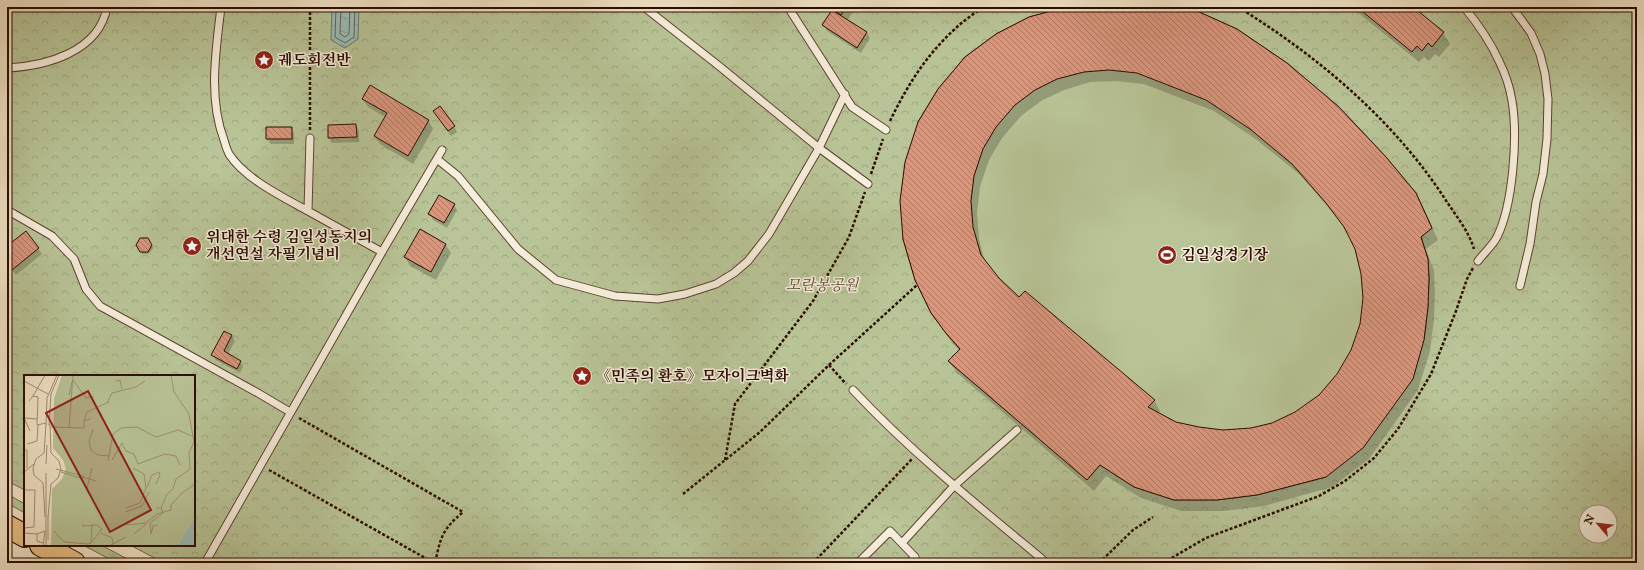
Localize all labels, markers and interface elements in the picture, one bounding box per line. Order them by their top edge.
place icon: 궤도회전반 [253,49,275,71]
place label: 궤도회전반 [278,51,351,70]
place label: 위대한 수령 김일성동지의 개선연설 자필기념비 [206,228,372,264]
place icon: 위대한 수령 김일성동지의 개선연설 자필기념비 [181,235,203,257]
sports icon: 김일성경기장 [1156,244,1178,266]
place label: 김일성경기장 [1181,246,1268,265]
park label: 모란봉공원 [786,276,860,295]
place icon: 《민족의 환호》모자이크벽화 [571,365,593,387]
place label: 《민족의 환호》모자이크벽화 [596,367,789,386]
inset map [24,375,195,546]
north arrow [1578,504,1618,544]
text: N [1581,512,1599,528]

